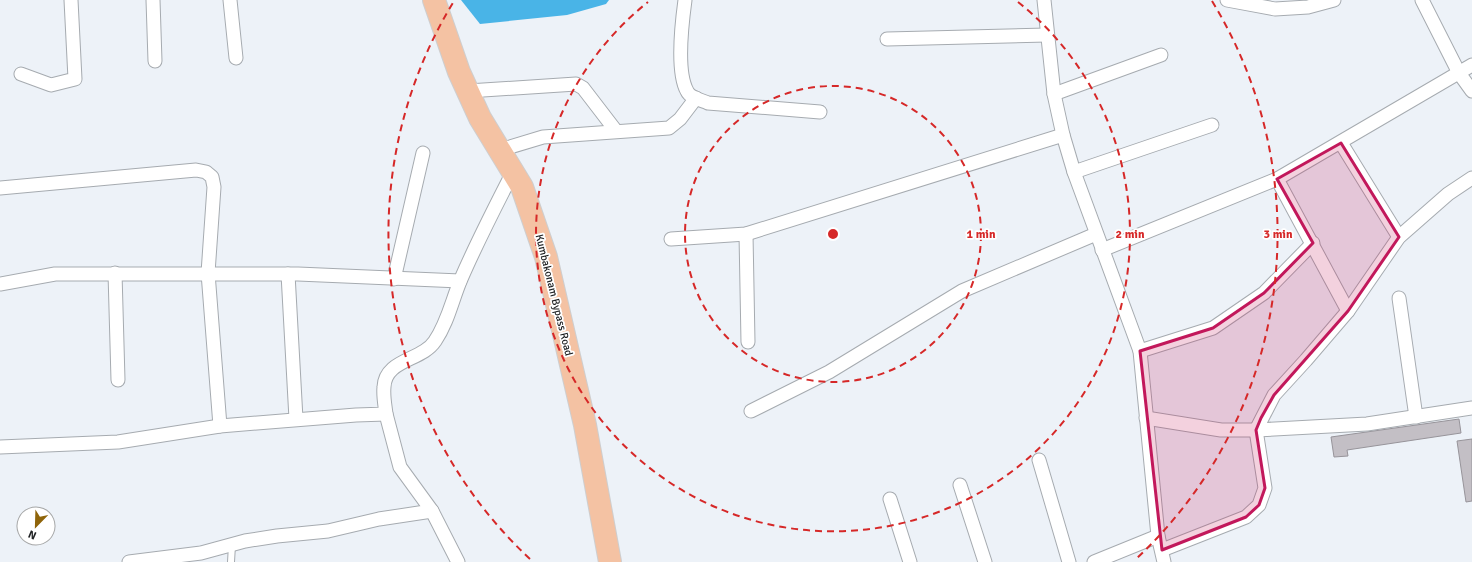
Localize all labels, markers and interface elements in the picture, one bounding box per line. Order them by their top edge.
centre of rings [826,227,840,241]
text: 1 min [967,227,996,242]
text: 2 min [1116,227,1145,242]
text: 3 min [1264,227,1293,242]
street label: Kumbakonam Bypass Road [533,233,575,357]
north arrow [16,506,56,546]
text: N [26,527,38,542]

